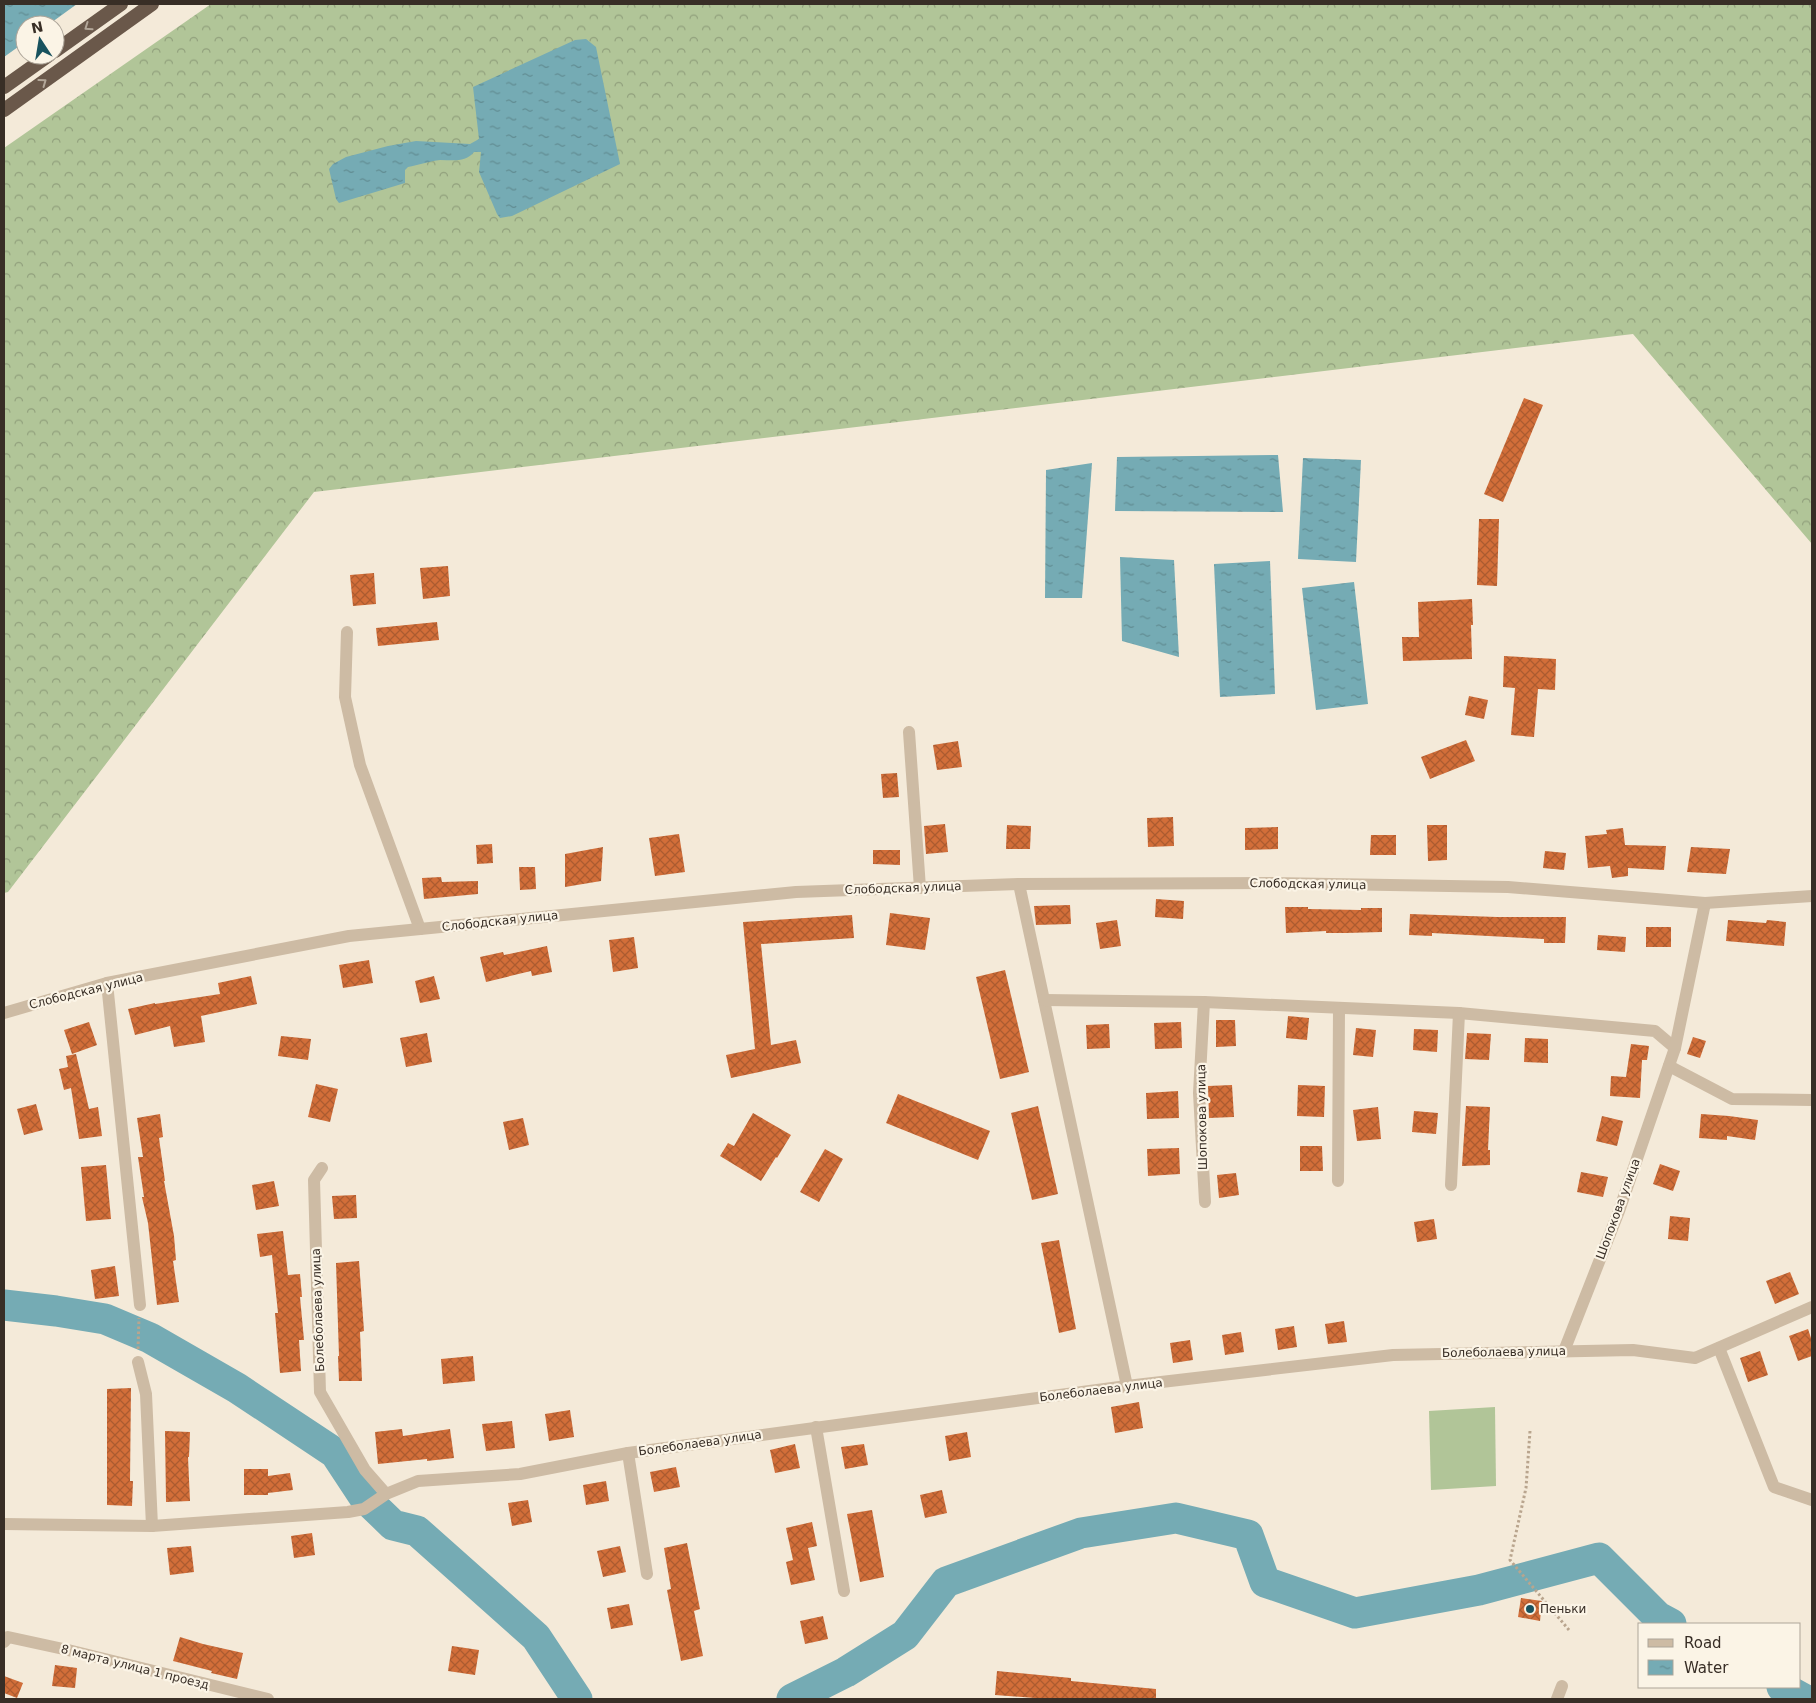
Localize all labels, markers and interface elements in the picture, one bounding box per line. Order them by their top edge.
north arrow [15,15,65,65]
text: N [30,18,45,36]
one-way arrow [84,21,94,30]
one-way arrow [37,79,47,88]
street label: Слободская улица [1250,876,1366,892]
street label: Слободская улица [844,879,962,897]
street label: Слободская улица [441,908,559,934]
street label: Слободская улица [28,970,144,1012]
street label: Шопокова улица [1194,1064,1210,1170]
street label: Шопокова улица [1593,1157,1643,1261]
street label: Болеболаева улица [309,1248,327,1372]
street label: Болеболаева улица [1442,1344,1566,1360]
street label: Болеболаева улица [1039,1375,1163,1405]
street label: Болеболаева улица [638,1427,762,1459]
place label: Пеньки [1540,1602,1586,1616]
marker: Пеньки [1524,1603,1536,1615]
legend [1638,1623,1801,1688]
text: Road [1684,1634,1722,1652]
street label: 8 марта улица 1 проезд [60,1642,210,1692]
text: Water [1684,1659,1729,1677]

